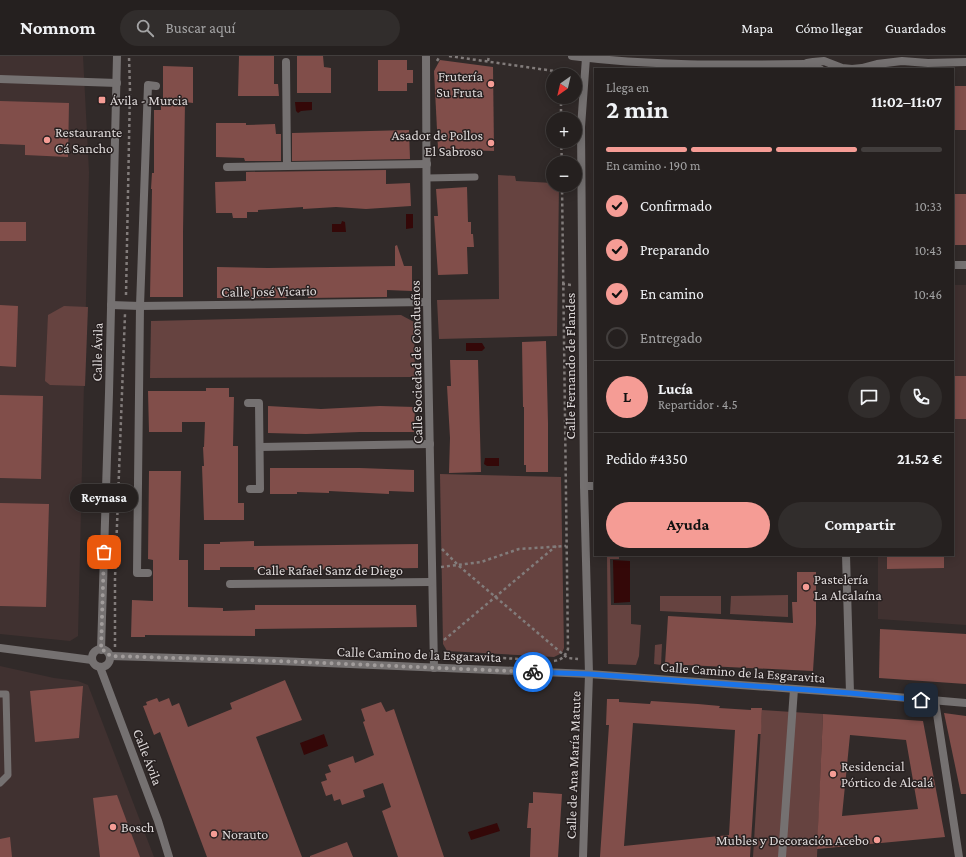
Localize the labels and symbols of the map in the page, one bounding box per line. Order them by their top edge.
place label: Frutería Su Fruta [436,68,484,100]
north arrow [546,68,582,104]
marker: Frutería Su Fruta [486,79,496,89]
place label: Ávila - Murcia [110,92,189,108]
marker: Ávila - Murcia [97,95,107,105]
place label: Restaurante Cá Sancho [55,124,122,156]
place label: Asador de Pollos El Sabroso [392,127,483,159]
marker: Restaurante Cá Sancho [42,135,52,145]
marker: Asador de Pollos El Sabroso [486,138,496,148]
street label: Calle Sociedad de Condueños [407,280,425,444]
street label: Calle José Vicario [221,282,317,300]
street label: Calle Fernando de Flandes [562,293,578,439]
street label: Calle Ávila [88,322,106,382]
callout: Reynasa [70,484,138,512]
pin [87,535,121,569]
street label: Calle Rafael Sanz de Diego [257,562,403,578]
place label: Pastelería La Alcalaína [814,571,882,603]
marker: Pastelería La Alcalaína [801,582,811,592]
street label: Calle Camino de la Esgaravita [336,643,502,665]
courier [513,652,553,692]
street label: Calle Camino de la Esgaravita [660,658,826,686]
pin [904,683,938,717]
street label: Calle de Ana María Matute [562,691,584,839]
street label: Calle Ávila [130,727,166,788]
place label: Residencial Pórtico de Alcalá [841,758,934,790]
marker: Residencial Pórtico de Alcalá [828,769,838,779]
place label: Bosch [121,819,155,835]
marker: Bosch [108,822,118,832]
place label: Norauto [222,826,268,842]
marker: Norauto [209,829,219,839]
place label: Mubles y Decoración Acebo [716,832,869,848]
marker: Mubles y Decoración Acebo [872,835,882,845]

